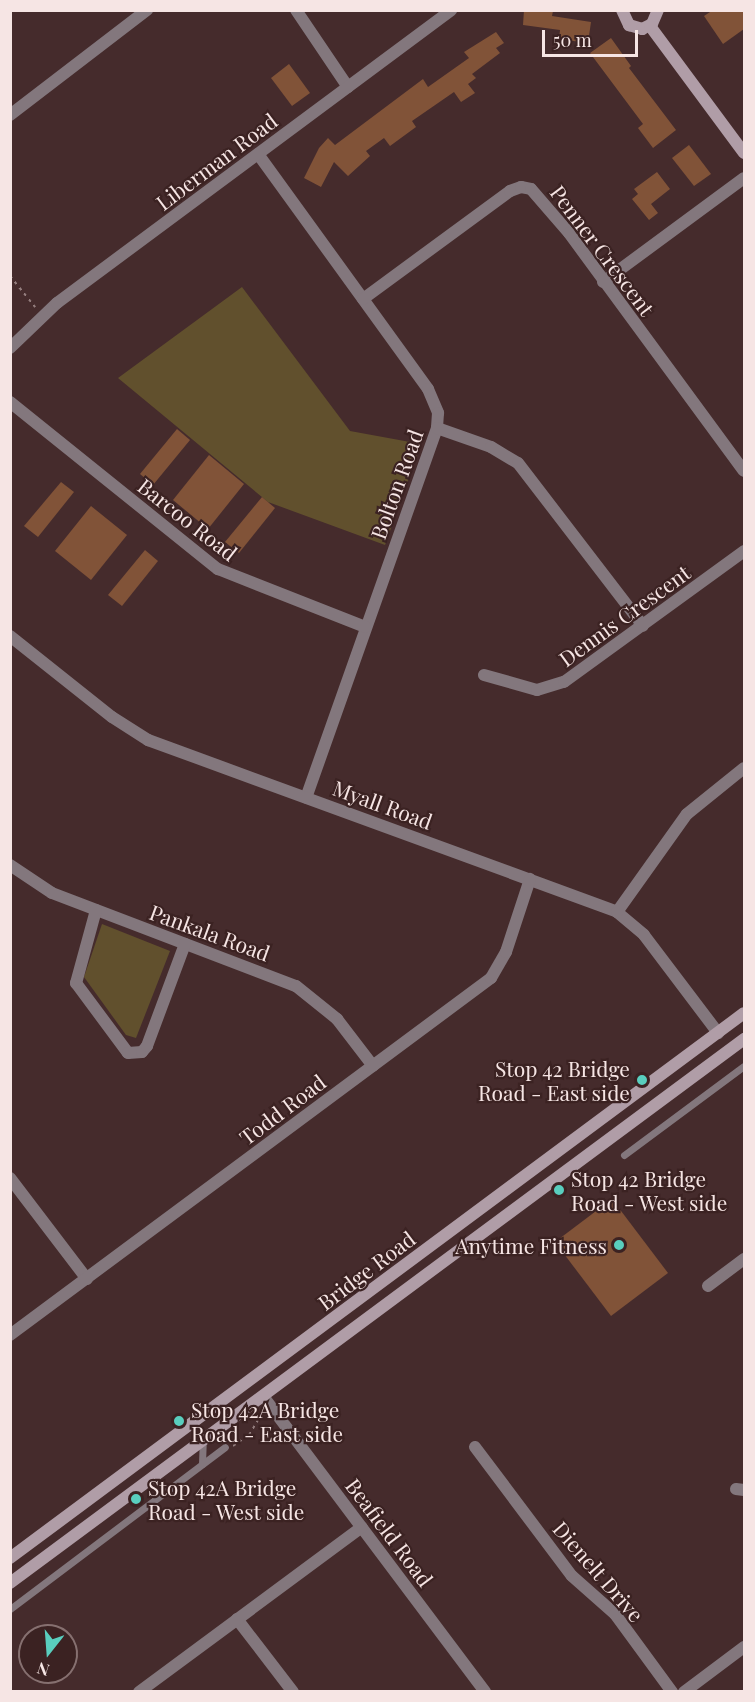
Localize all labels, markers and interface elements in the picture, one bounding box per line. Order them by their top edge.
scale bar [545,18,641,56]
text: 50 m [553,28,592,52]
street label: Liberman Road [151,107,281,215]
street label: Penner Crescent [546,180,660,320]
street label: Bolton Road [365,426,427,542]
street label: Barcoo Road [133,473,243,565]
street label: Dennis Crescent [554,559,694,671]
street label: Myall Road [330,774,436,834]
street label: Pankala Road [146,899,274,965]
place label: Stop 42 Bridge Road - East side [478,1055,630,1105]
street label: Todd Road [234,1069,330,1149]
marker: Stop 42 Bridge Road - East side [635,1073,649,1087]
place label: Stop 42 Bridge Road - West side [571,1165,728,1215]
marker: Stop 42 Bridge Road - West side [552,1183,566,1197]
street label: Bridge Road [312,1225,420,1315]
place label: Anytime Fitness [455,1232,607,1258]
marker: Anytime Fitness [612,1238,626,1252]
place label: Stop 42A Bridge Road - East side [191,1396,343,1446]
marker: Stop 42A Bridge Road - East side [172,1414,186,1428]
street label: Beafield Road [341,1473,439,1591]
place label: Stop 42A Bridge Road - West side [148,1474,305,1524]
marker: Stop 42A Bridge Road - West side [129,1492,143,1506]
street label: Dienelt Drive [548,1515,650,1627]
north arrow [18,1624,78,1684]
text: N [35,1658,52,1682]

